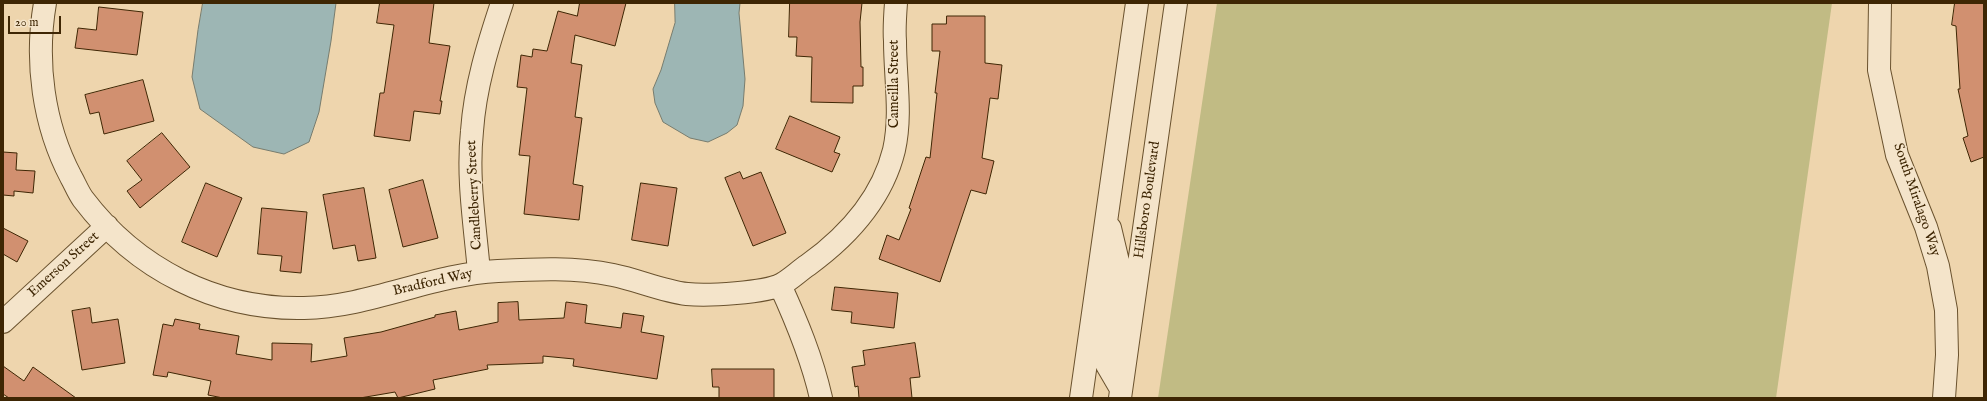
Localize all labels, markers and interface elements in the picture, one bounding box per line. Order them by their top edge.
scale bar [10,8,63,34]
text: 20 m [15,15,38,30]
street label: Cameilla Street [887,40,903,128]
street label: Candleberry Street [464,140,486,250]
street label: Hillsboro Boulevard [1131,140,1165,260]
street label: South Miralago Way [1889,141,1943,259]
street label: Emerson Street [25,229,103,301]
street label: Bradford Way [391,266,475,300]

